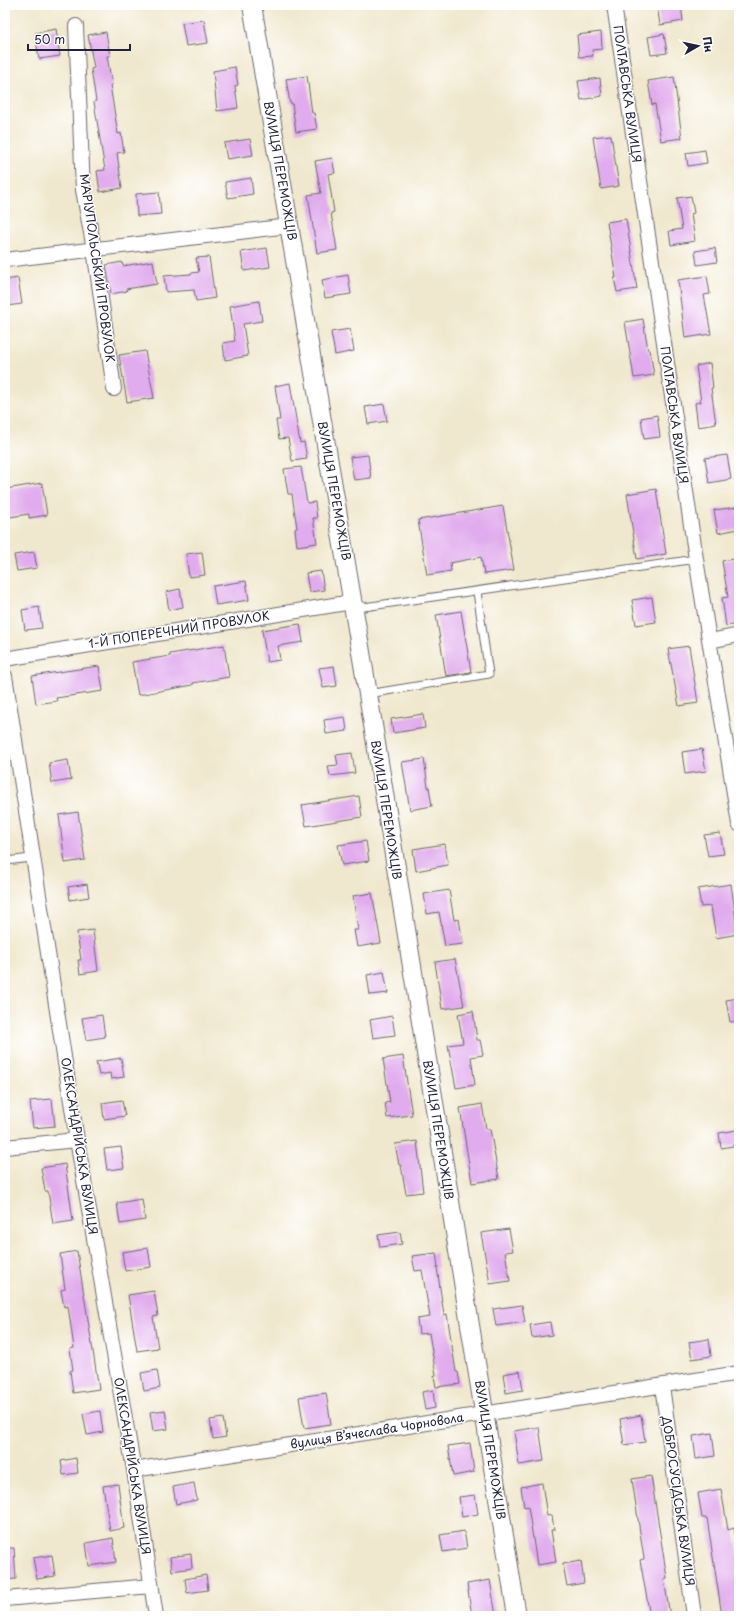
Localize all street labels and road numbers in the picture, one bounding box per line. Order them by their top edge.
street label: ПОЛТАВСЬКА ВУЛИЦЯ [609,24,647,164]
street label: ВУЛИЦЯ ПЕРЕМОЖЦІВ [260,100,302,242]
street label: МАРІУПОЛЬСЬКИЙ ПРОВУЛОК [76,172,120,364]
street label: ПОЛТАВСЬКА ВУЛИЦЯ [656,345,694,485]
street label: ВУЛИЦЯ ПЕРЕМОЖЦІВ [314,420,356,562]
street label: 1-Й ПОПЕРЕЧНИЙ ПРОВУЛОК [87,606,271,652]
street label: ВУЛИЦЯ ПЕРЕМОЖЦІВ [367,739,407,881]
street label: ОЛЕКСАНДРІЙСЬКА ВУЛИЦЯ [57,1056,103,1236]
street label: ВУЛИЦЯ ПЕРЕМОЖЦІВ [419,1059,459,1201]
street label: ОЛЕКСАНДРІЙСЬКА ВУЛИЦЯ [110,1376,156,1556]
street label: ВУЛИЦЯ ПЕРЕМОЖЦІВ [471,1379,511,1521]
street label: вулиця Вʼячеслава Чорновола [289,1407,466,1453]
street label: ДОБРОСУСІДСЬКА ВУЛИЦЯ [658,1414,700,1587]

